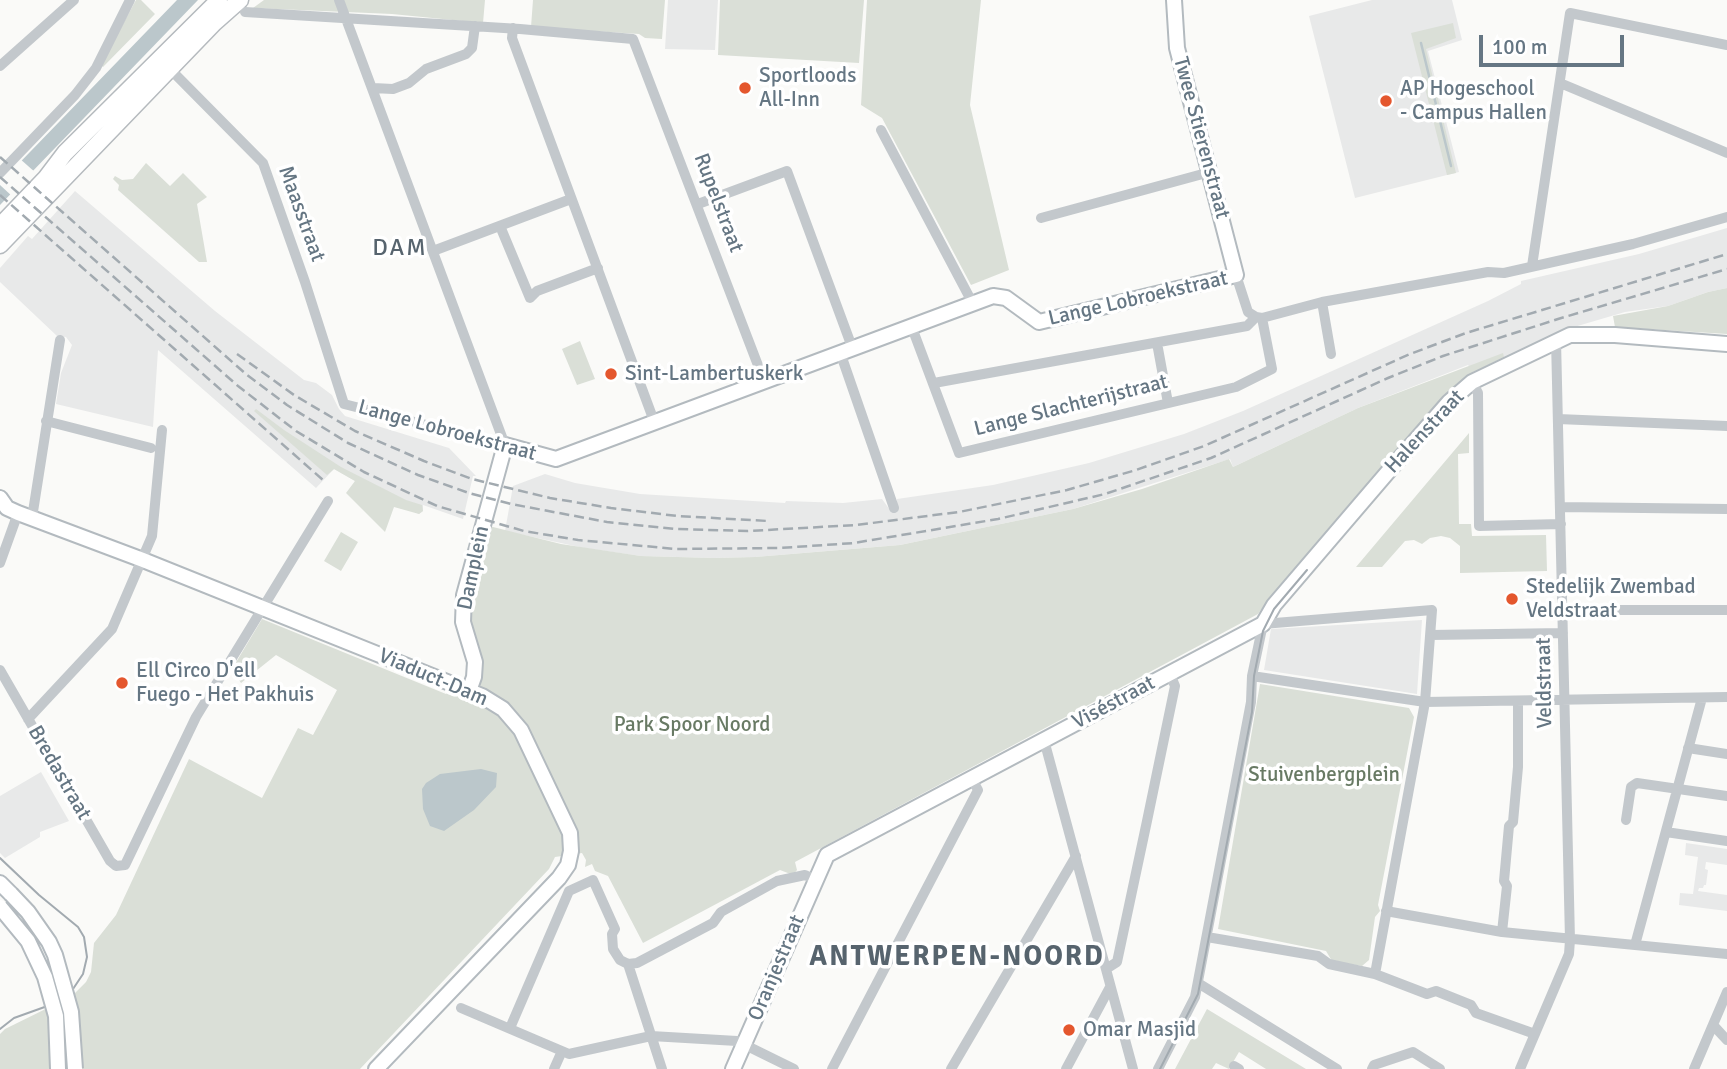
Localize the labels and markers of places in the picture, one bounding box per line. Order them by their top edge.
place label: Sportloods All-Inn [759,63,856,113]
place label: AP Hogeschool - Campus Hallen [1400,76,1547,126]
marker: Sportloods All-Inn [737,80,753,96]
marker: AP Hogeschool - Campus Hallen [1378,93,1394,109]
place label: Sint-Lambertuskerk [625,361,803,387]
marker: Sint-Lambertuskerk [603,366,619,382]
place label: Stedelijk Zwembad Veldstraat [1526,574,1696,624]
marker: Stedelijk Zwembad Veldstraat [1504,591,1520,607]
place label: Ell Circo D'ell Fuego - Het Pakhuis [136,658,314,708]
marker: Ell Circo D'ell Fuego - Het Pakhuis [114,675,130,691]
place label: Omar Masjid [1083,1017,1196,1043]
marker: Omar Masjid [1061,1022,1077,1038]

